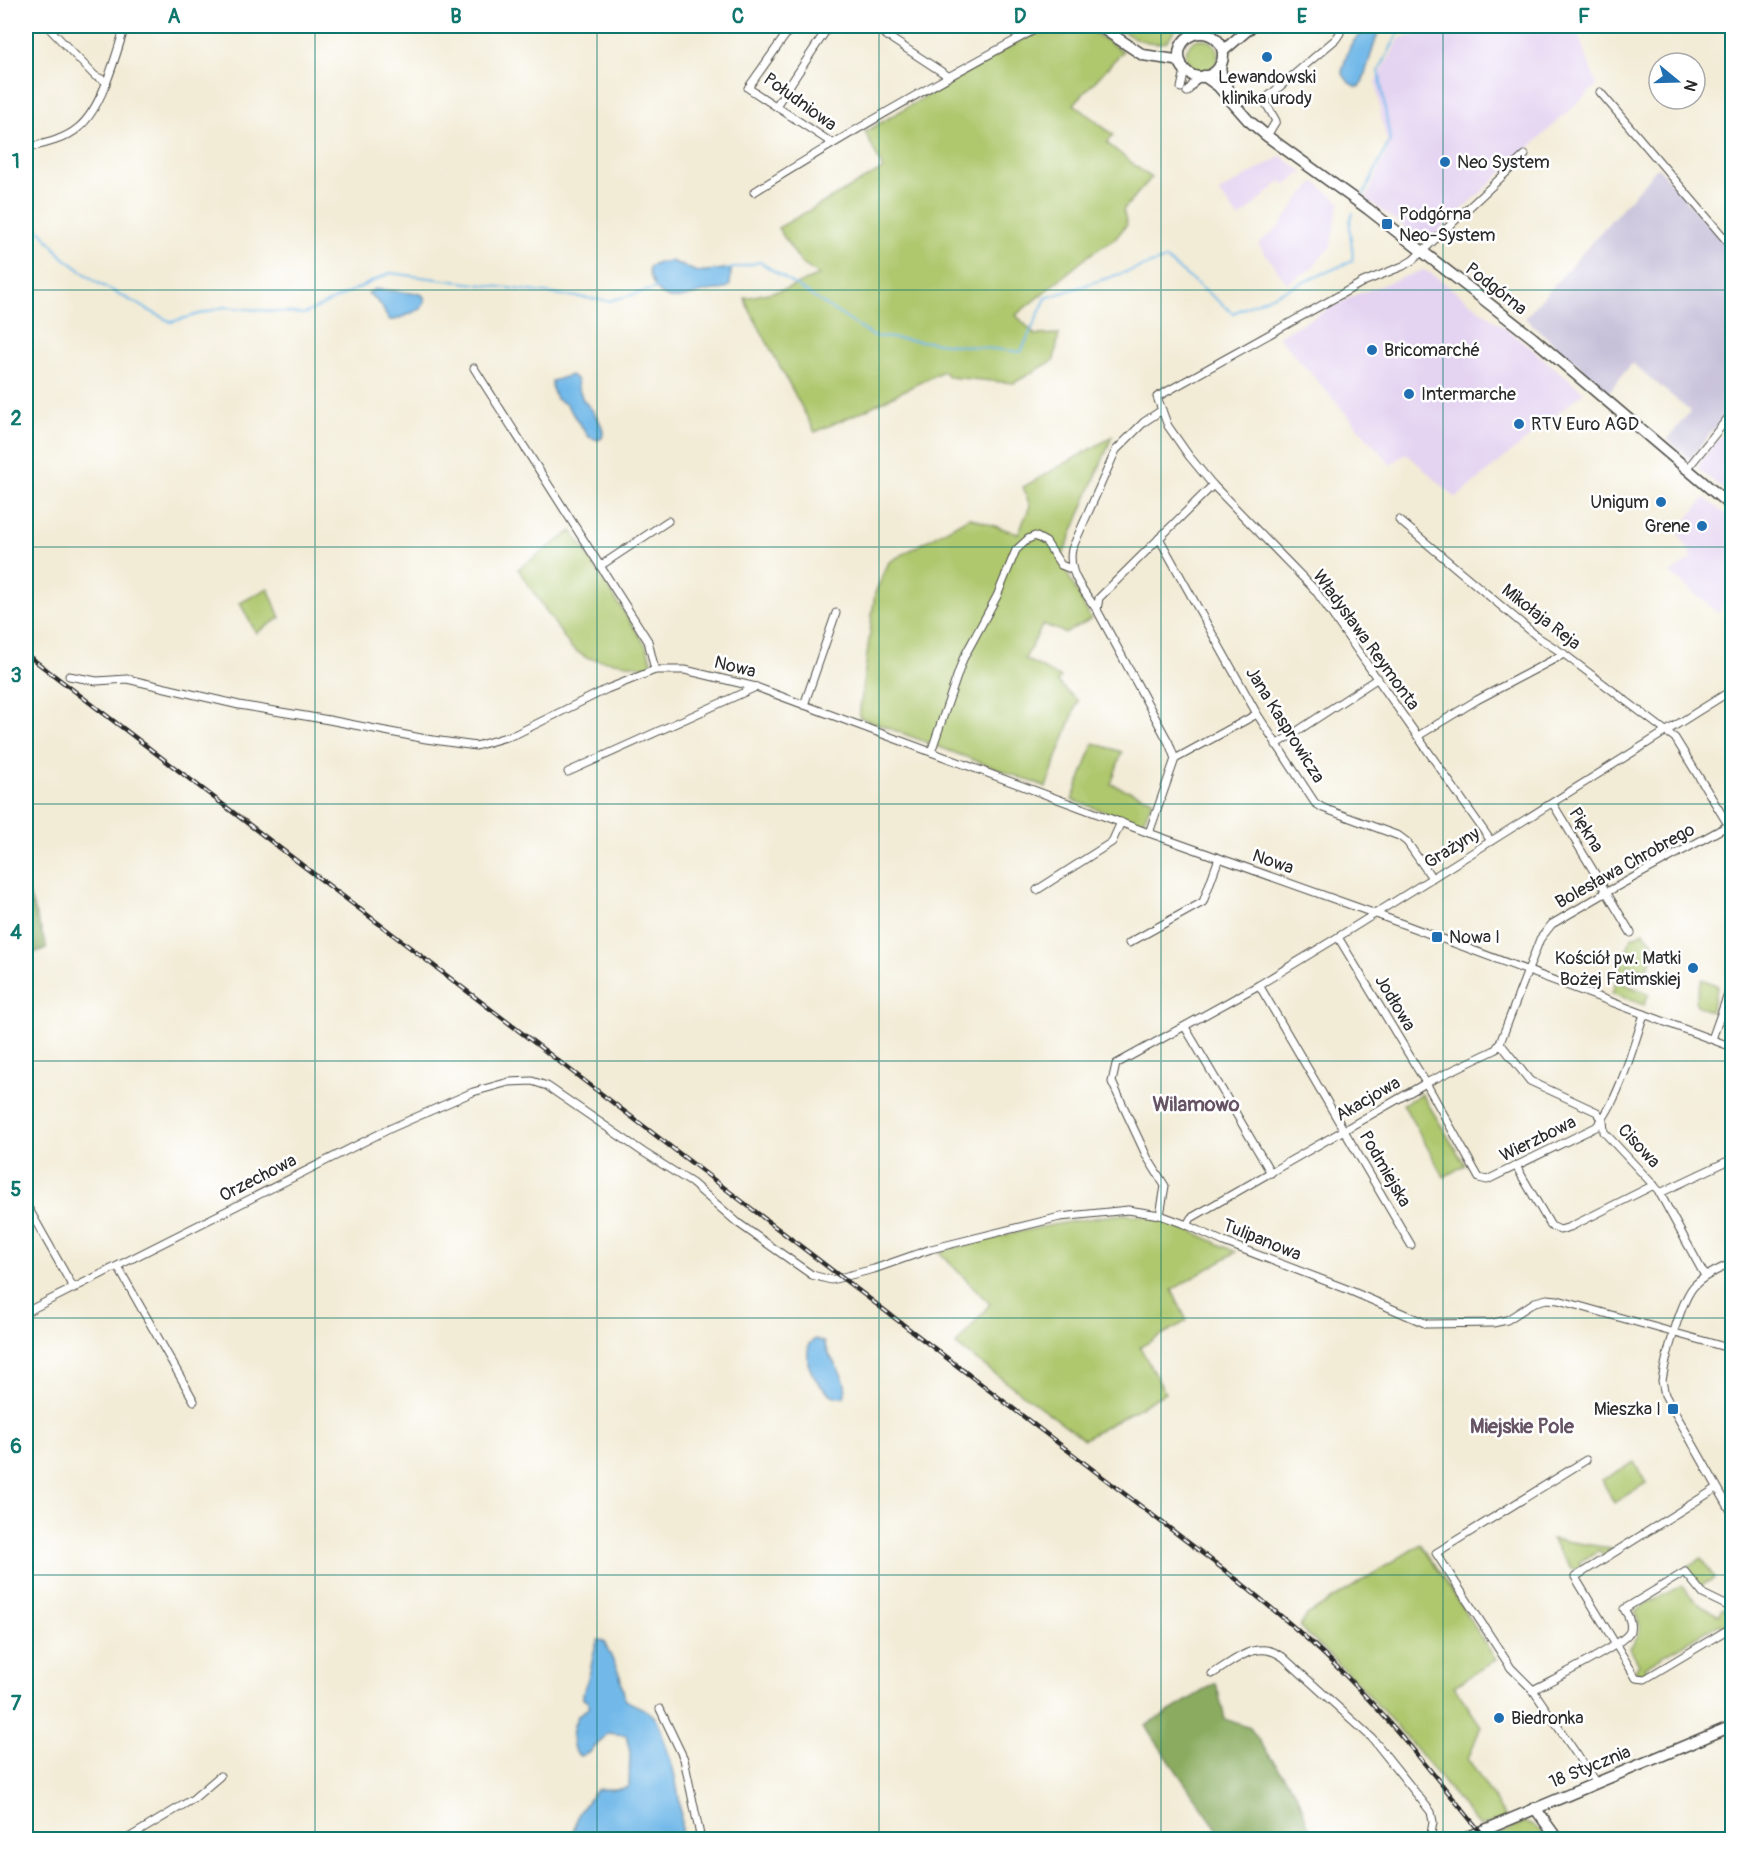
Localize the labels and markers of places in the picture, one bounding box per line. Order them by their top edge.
marker: Lewandowski klinika urody [1260,50,1274,64]
place label: Lewandowski klinika urody [1218,66,1316,110]
place label: Neo System [1457,151,1550,174]
marker: Neo System [1438,155,1452,169]
place label: Podgórna Neo-System [1399,203,1496,247]
marker: Podgórna Neo-System [1380,217,1394,231]
place label: Bricomarché [1384,339,1480,362]
marker: Bricomarché [1365,343,1379,357]
place label: Intermarche [1421,383,1516,406]
marker: Intermarche [1402,387,1416,401]
place label: RTV Euro AGD [1531,413,1639,436]
marker: RTV Euro AGD [1512,417,1526,431]
place label: Unigum [1590,491,1649,514]
marker: Unigum [1654,495,1668,509]
place label: Grene [1644,515,1690,538]
marker: Grene [1695,519,1709,533]
place label: Nowa I [1449,926,1500,949]
marker: Nowa I [1430,930,1444,944]
place label: Kościół pw. Matki Bożej Fatimskiej [1555,947,1681,991]
marker: Kościół pw. Matki Bożej Fatimskiej [1686,961,1700,975]
place label: Mieszka I [1594,1398,1661,1421]
marker: Mieszka I [1666,1402,1680,1416]
place label: Biedronka [1511,1707,1584,1730]
marker: Biedronka [1492,1711,1506,1725]

